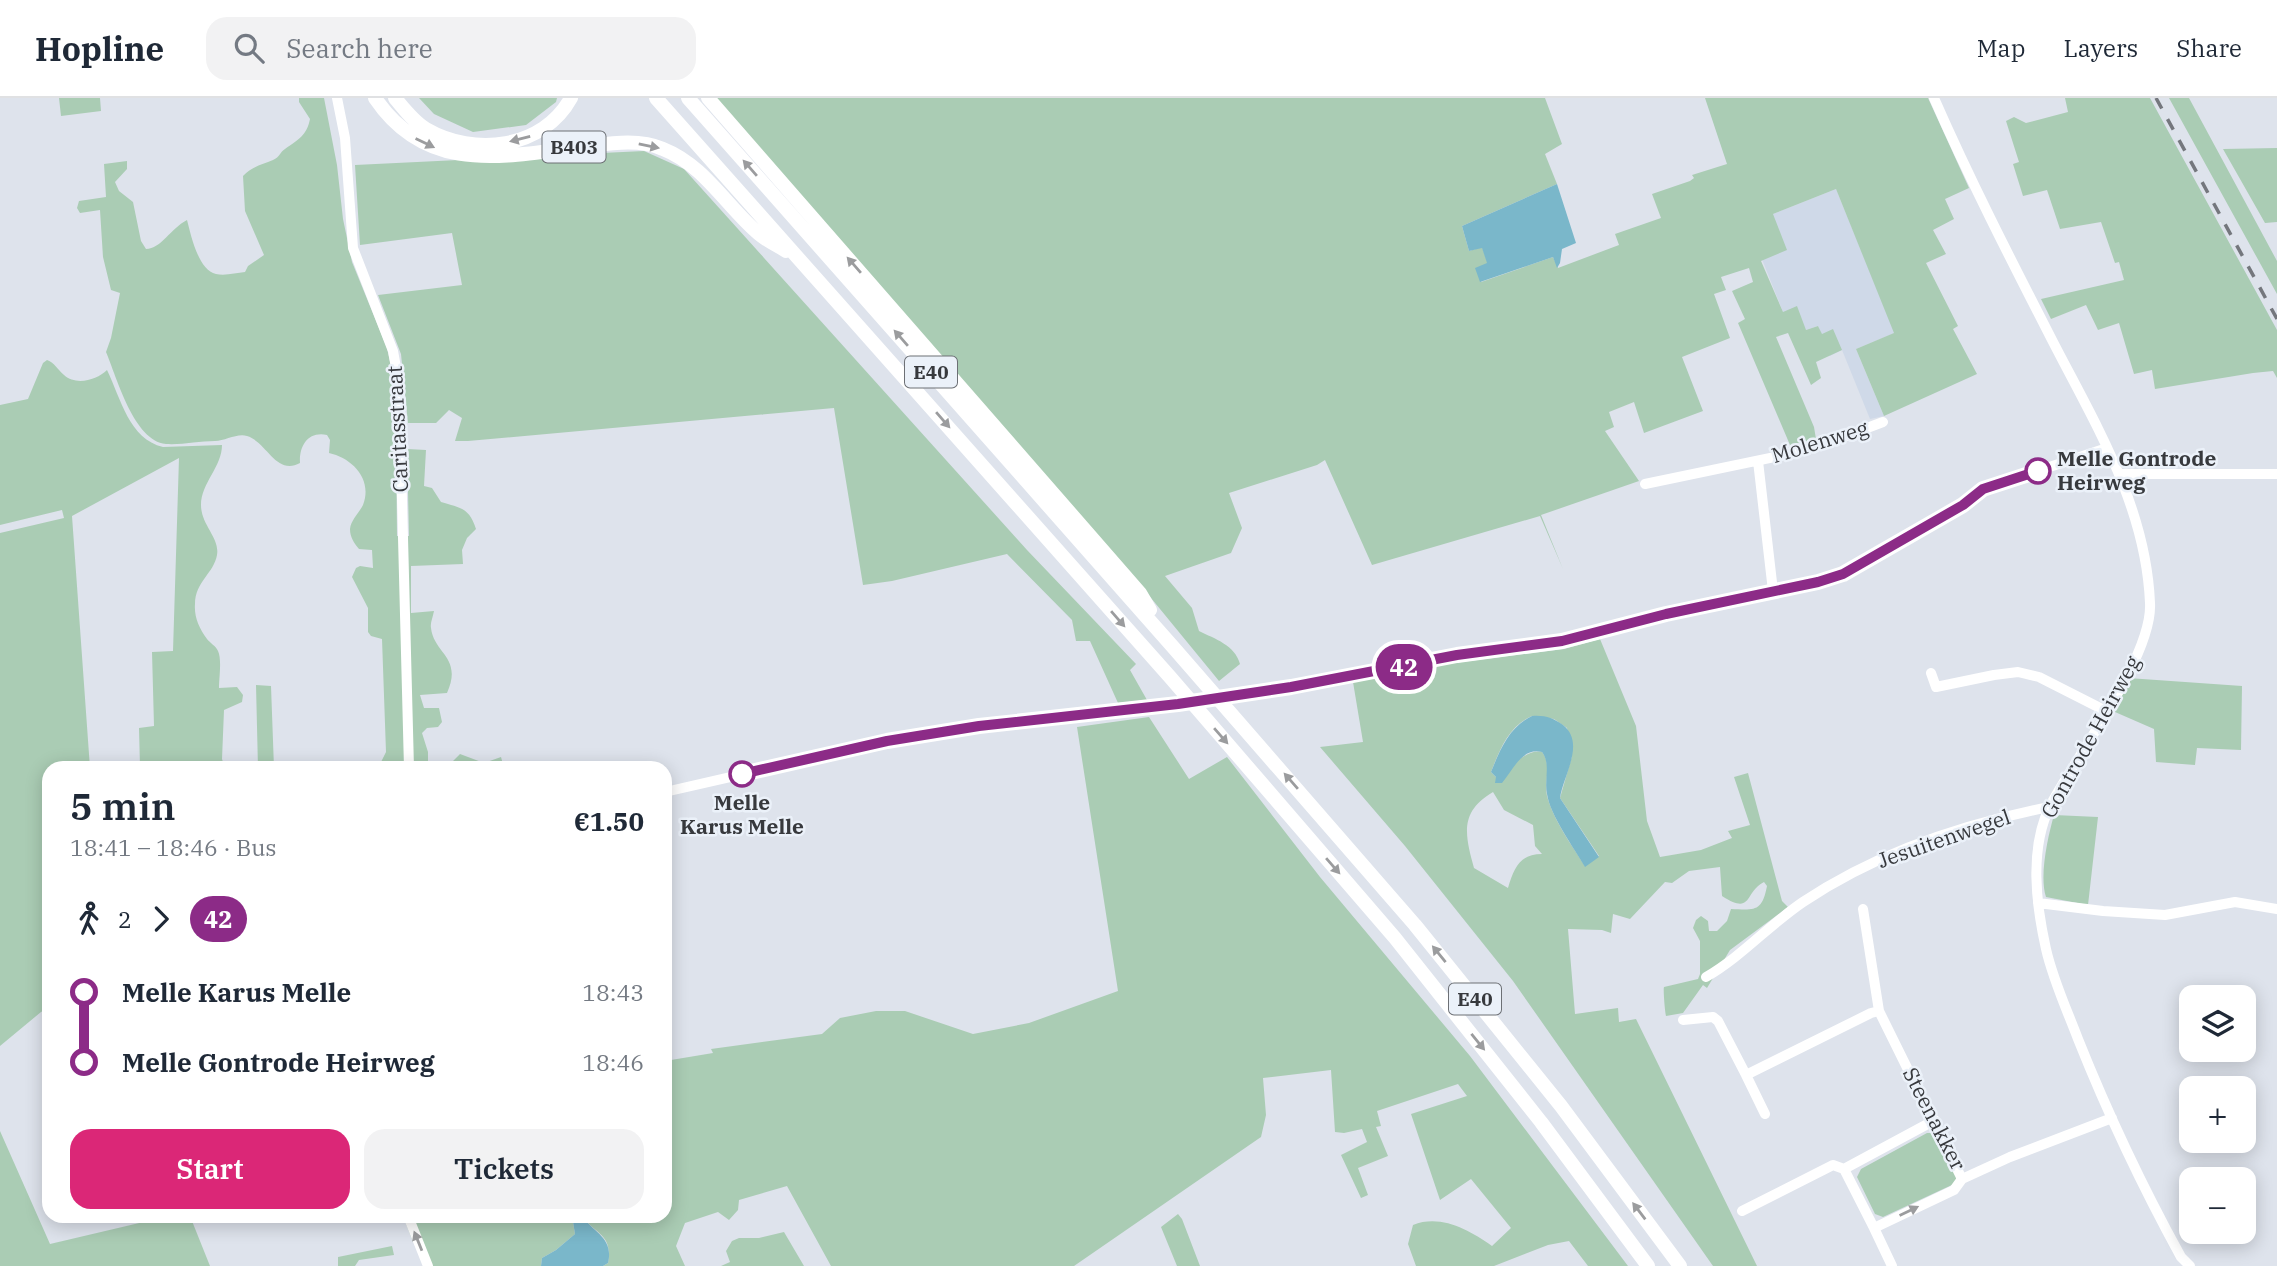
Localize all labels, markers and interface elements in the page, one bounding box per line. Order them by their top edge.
search box [206,17,696,80]
text: Hopline [35,27,164,70]
icon: search [230,29,268,67]
text: Search here [286,31,433,65]
text: Map [1977,32,2025,64]
text: Layers [2063,32,2138,64]
text: Share [2176,32,2242,64]
road number: B403 [542,132,606,162]
one-way arrow [509,134,531,145]
one-way arrow [415,137,435,148]
one-way arrow [638,140,660,151]
one-way arrow [742,159,758,177]
one-way arrow [846,257,862,274]
one-way arrow [894,330,909,347]
road number: E40 [905,356,957,388]
street label: Caritasstraat [380,365,414,493]
one-way arrow [934,412,950,429]
street label: Molenweg [1768,413,1872,469]
place label: Melle Gontrode Heirweg [2057,444,2216,496]
marker: Melle Gontrode Heirweg [2025,458,2051,484]
one-way arrow [1110,610,1126,628]
line badge: 42 [1372,644,1436,690]
street label: Gontrode Heirweg [2034,650,2147,823]
text: 42 [1390,651,1418,683]
one-way arrow [1213,728,1228,745]
marker: Melle Karus Melle [729,761,755,787]
one-way arrow [1284,773,1299,790]
text: 5 min [70,781,176,830]
place label: Melle Karus Melle [680,788,804,840]
street label: Jesuitenwegel [1874,802,2014,874]
text: €1.50 [574,804,644,838]
text: 18:41 – 18:46 · Bus [70,832,277,862]
one-way arrow [1325,858,1340,875]
icon: walk [70,900,108,938]
icon: forward [142,900,180,938]
text: 42 [204,903,233,935]
text: 2 [118,904,132,934]
one-way arrow [1432,946,1447,963]
text: Melle Karus Melle [122,975,351,1009]
text: 18:43 [582,977,644,1007]
road number: E40 [1449,984,1501,1015]
map controls [2179,985,2256,1244]
button: layers [2179,985,2256,1062]
one-way arrow [1470,1033,1485,1051]
text: Melle Gontrode Heirweg [122,1045,435,1079]
text: 18:46 [582,1047,644,1077]
street label: Steenakker [1897,1062,1973,1175]
button: + [2179,1076,2256,1153]
button: Start [70,1129,350,1209]
button: Tickets [364,1129,644,1209]
button: − [2179,1167,2256,1244]
one-way arrow [1632,1202,1646,1220]
one-way arrow [1899,1205,1919,1217]
one-way arrow [413,1231,424,1252]

